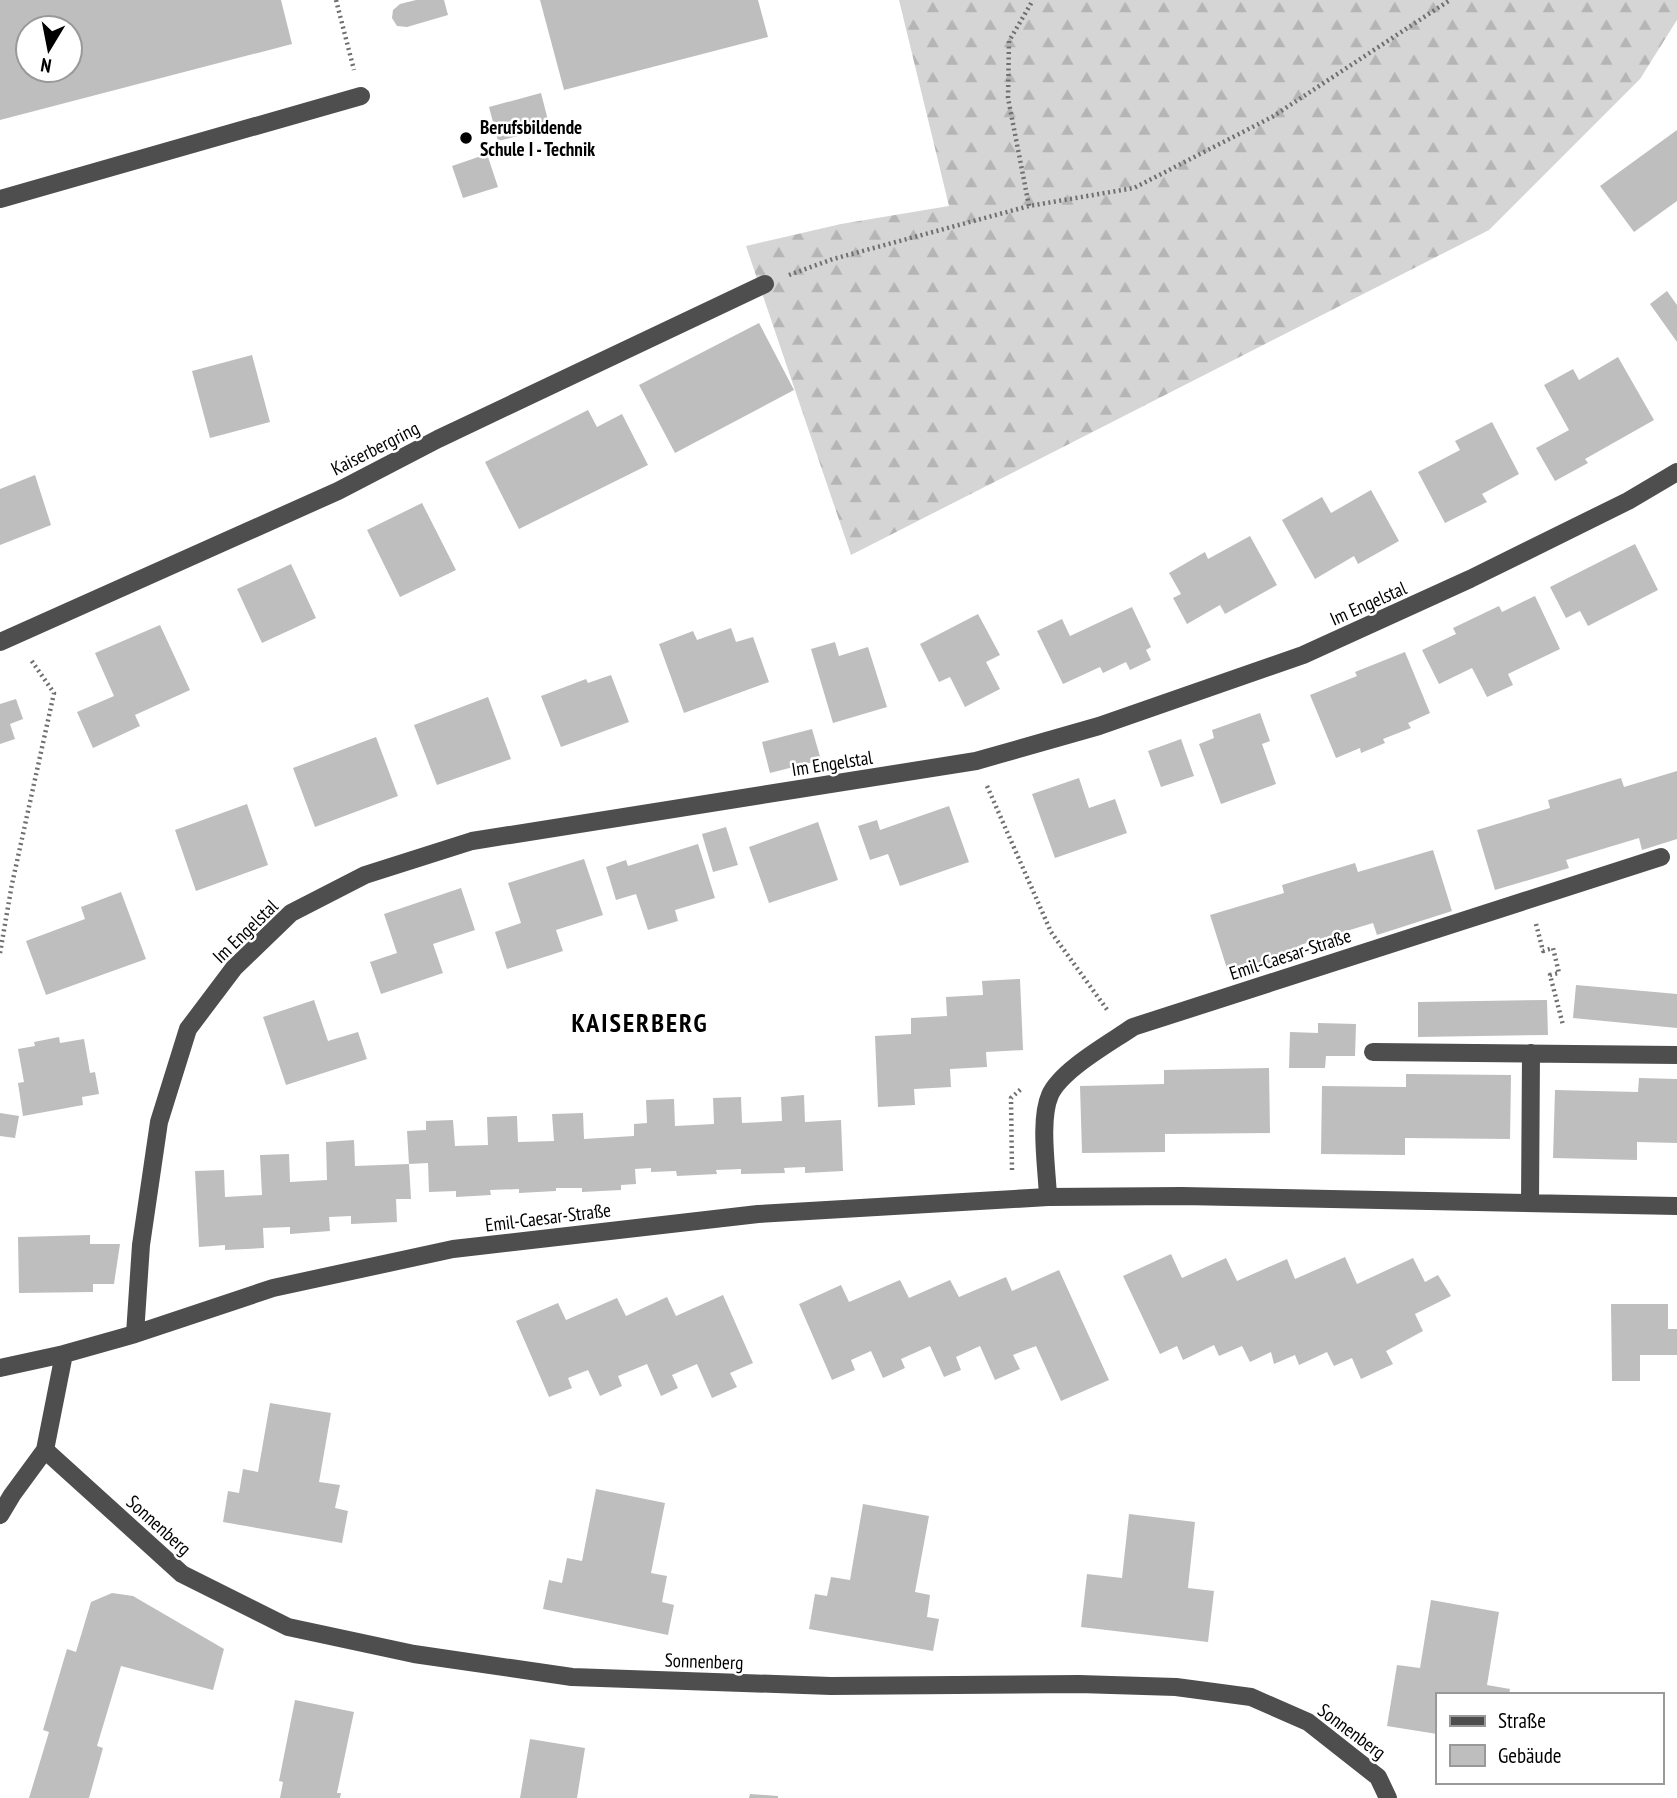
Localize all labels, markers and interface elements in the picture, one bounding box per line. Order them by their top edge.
north arrow [14,14,84,84]
text: N [39,53,53,78]
place label: Berufsbildende Schule I - Technik [480,115,595,161]
marker: Berufsbildende Schule I - Technik [458,130,474,146]
street label: Kaiserbergring [327,416,423,480]
street label: Im Engelstal [1326,575,1411,631]
street label: Im Engelstal [790,745,875,781]
street label: Im Engelstal [207,894,283,968]
street label: Emil-Caesar-Straße [1226,923,1354,985]
district label: KAISERBERG [571,1006,709,1039]
street label: Emil-Caesar-Straße [484,1197,612,1237]
street label: Sonnenberg [122,1490,196,1560]
street label: Sonnenberg [664,1648,744,1674]
legend [1436,1693,1663,1784]
street label: Sonnenberg [1313,1698,1391,1764]
text: Straße [1498,1707,1546,1734]
text: Gebäude [1498,1742,1561,1769]

